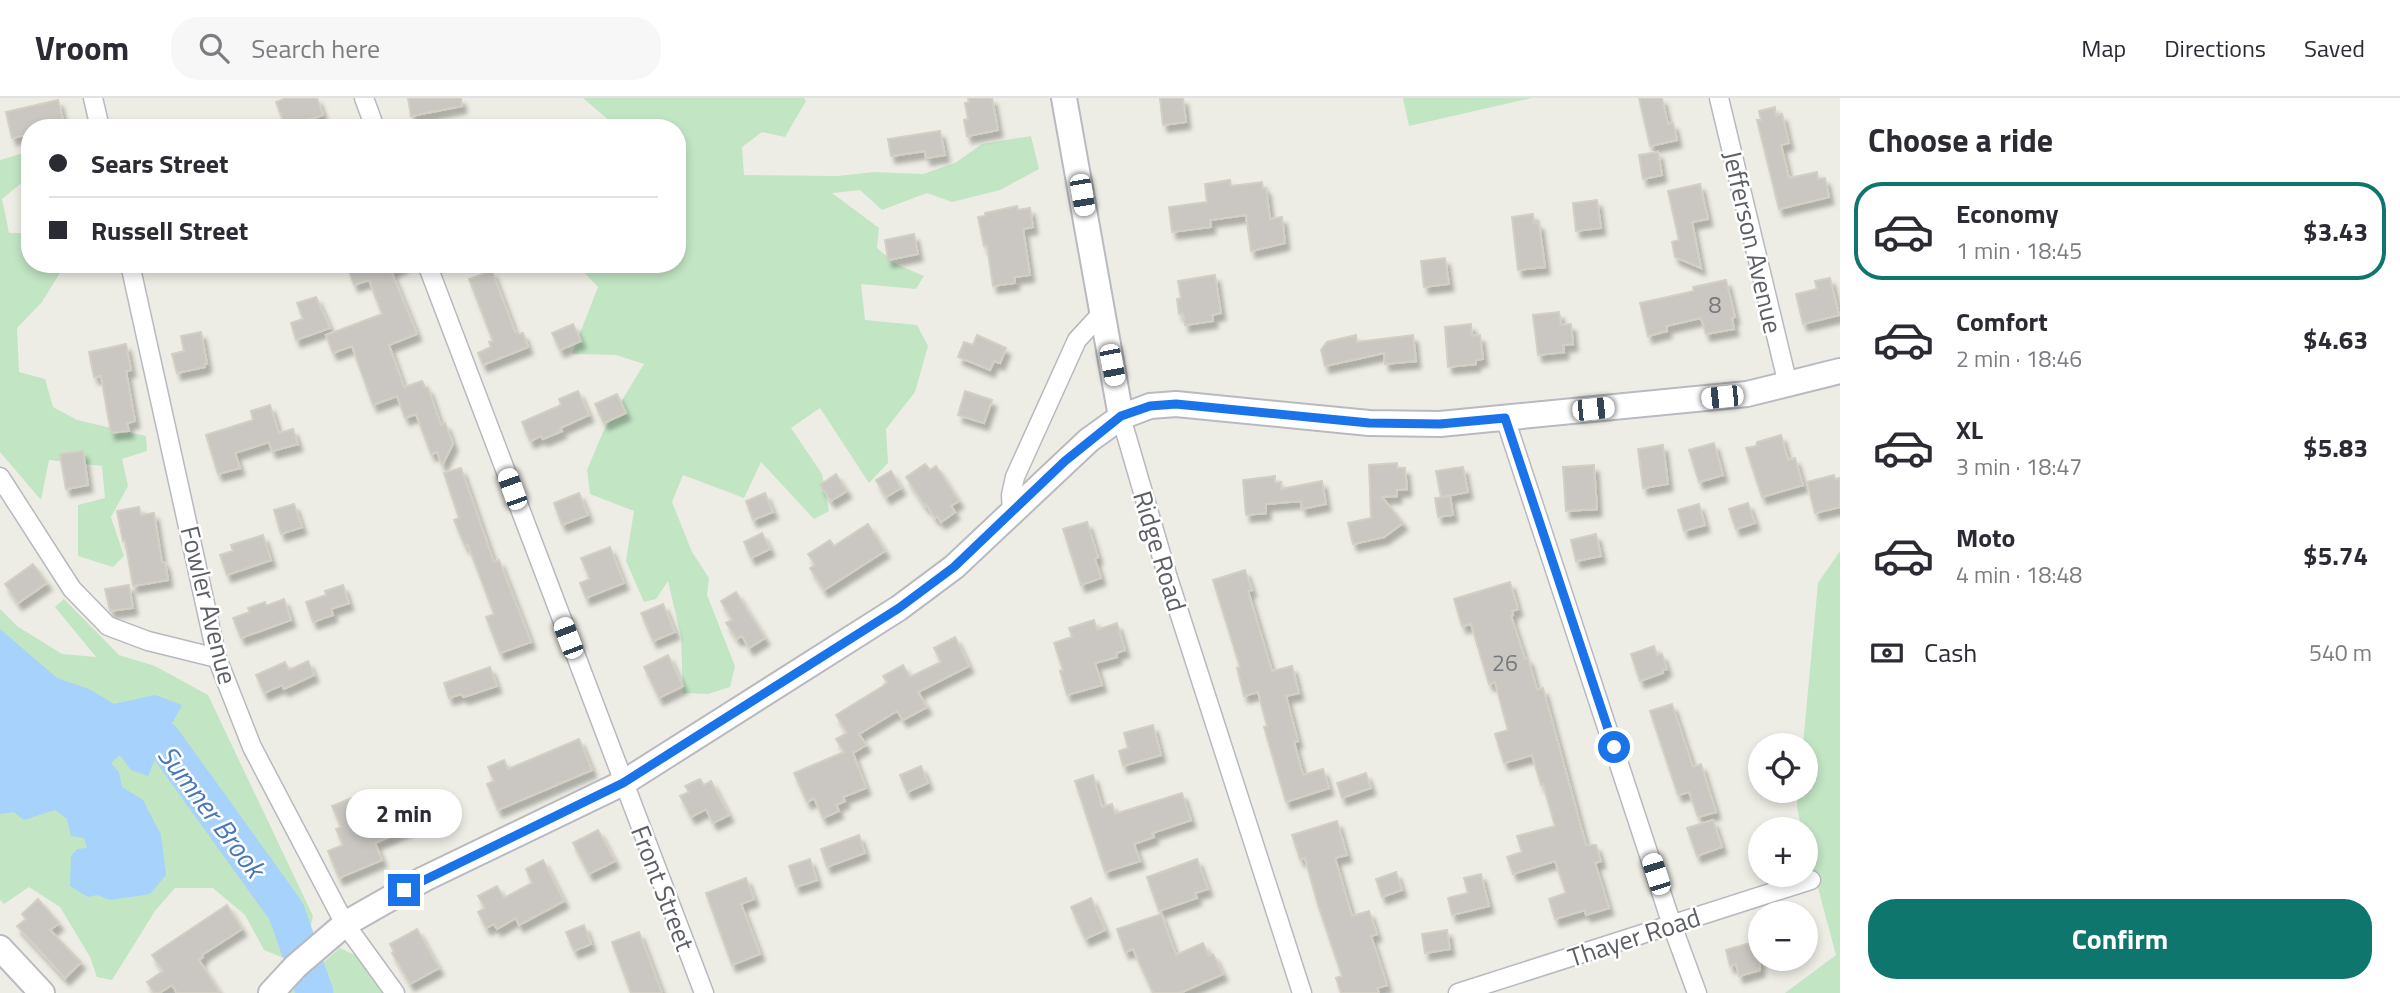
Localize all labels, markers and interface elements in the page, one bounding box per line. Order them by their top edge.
search box [171,17,661,80]
text: Vroom [35,23,129,73]
icon: search [195,29,233,67]
text: Search here [251,29,380,68]
text: Map [2081,30,2126,66]
text: Directions [2164,30,2266,66]
text: Saved [2304,30,2365,66]
text: Choose a ride [1868,116,2053,164]
text: Sears Street [91,144,229,183]
street label: Jefferson Avenue [1713,147,1793,337]
car [1069,172,1096,218]
text: Economy [1956,194,2058,233]
icon: car [1872,200,1935,263]
text: Russell Street [91,211,248,250]
text: $3.43 [2303,212,2368,251]
text: 1 min · 18:45 [1956,233,2082,268]
house number: 8 [1709,287,1722,322]
text: Comfort [1956,302,2048,341]
icon: car [1872,308,1935,371]
text: $4.63 [2303,320,2368,359]
text: 2 min · 18:46 [1956,341,2082,376]
car [1098,342,1127,388]
car [1701,384,1744,410]
car [1572,396,1615,422]
text: XL [1956,410,1983,449]
icon: car [1872,416,1935,479]
text: $5.83 [2303,428,2368,467]
text: 3 min · 18:47 [1956,449,2082,484]
car [495,466,530,512]
street label: Ridge Road [1123,486,1197,616]
text: Moto [1956,518,2015,557]
street label: Fowler Avenue [171,522,247,688]
icon: car [1872,524,1935,587]
text: $5.74 [2303,536,2368,575]
text: 4 min · 18:48 [1956,557,2082,592]
car [551,615,586,661]
text: Cash [1924,633,1977,672]
icon: cash [1868,634,1906,672]
text: 540 m [2309,635,2372,670]
house number: 26 [1492,645,1518,680]
route start [1598,731,1630,763]
map controls [1748,733,1818,971]
button: locate [1748,733,1818,803]
water label: Sumner Brook [148,736,278,889]
callout: 2 min [346,788,462,838]
text: 2 min [376,796,432,831]
button: + [1748,817,1818,887]
street label: Front Street [621,820,705,956]
car [1640,851,1673,897]
route end [388,874,420,906]
street label: Thayer Road [1563,897,1705,977]
button: Confirm [1868,899,2372,979]
button: − [1748,901,1818,971]

